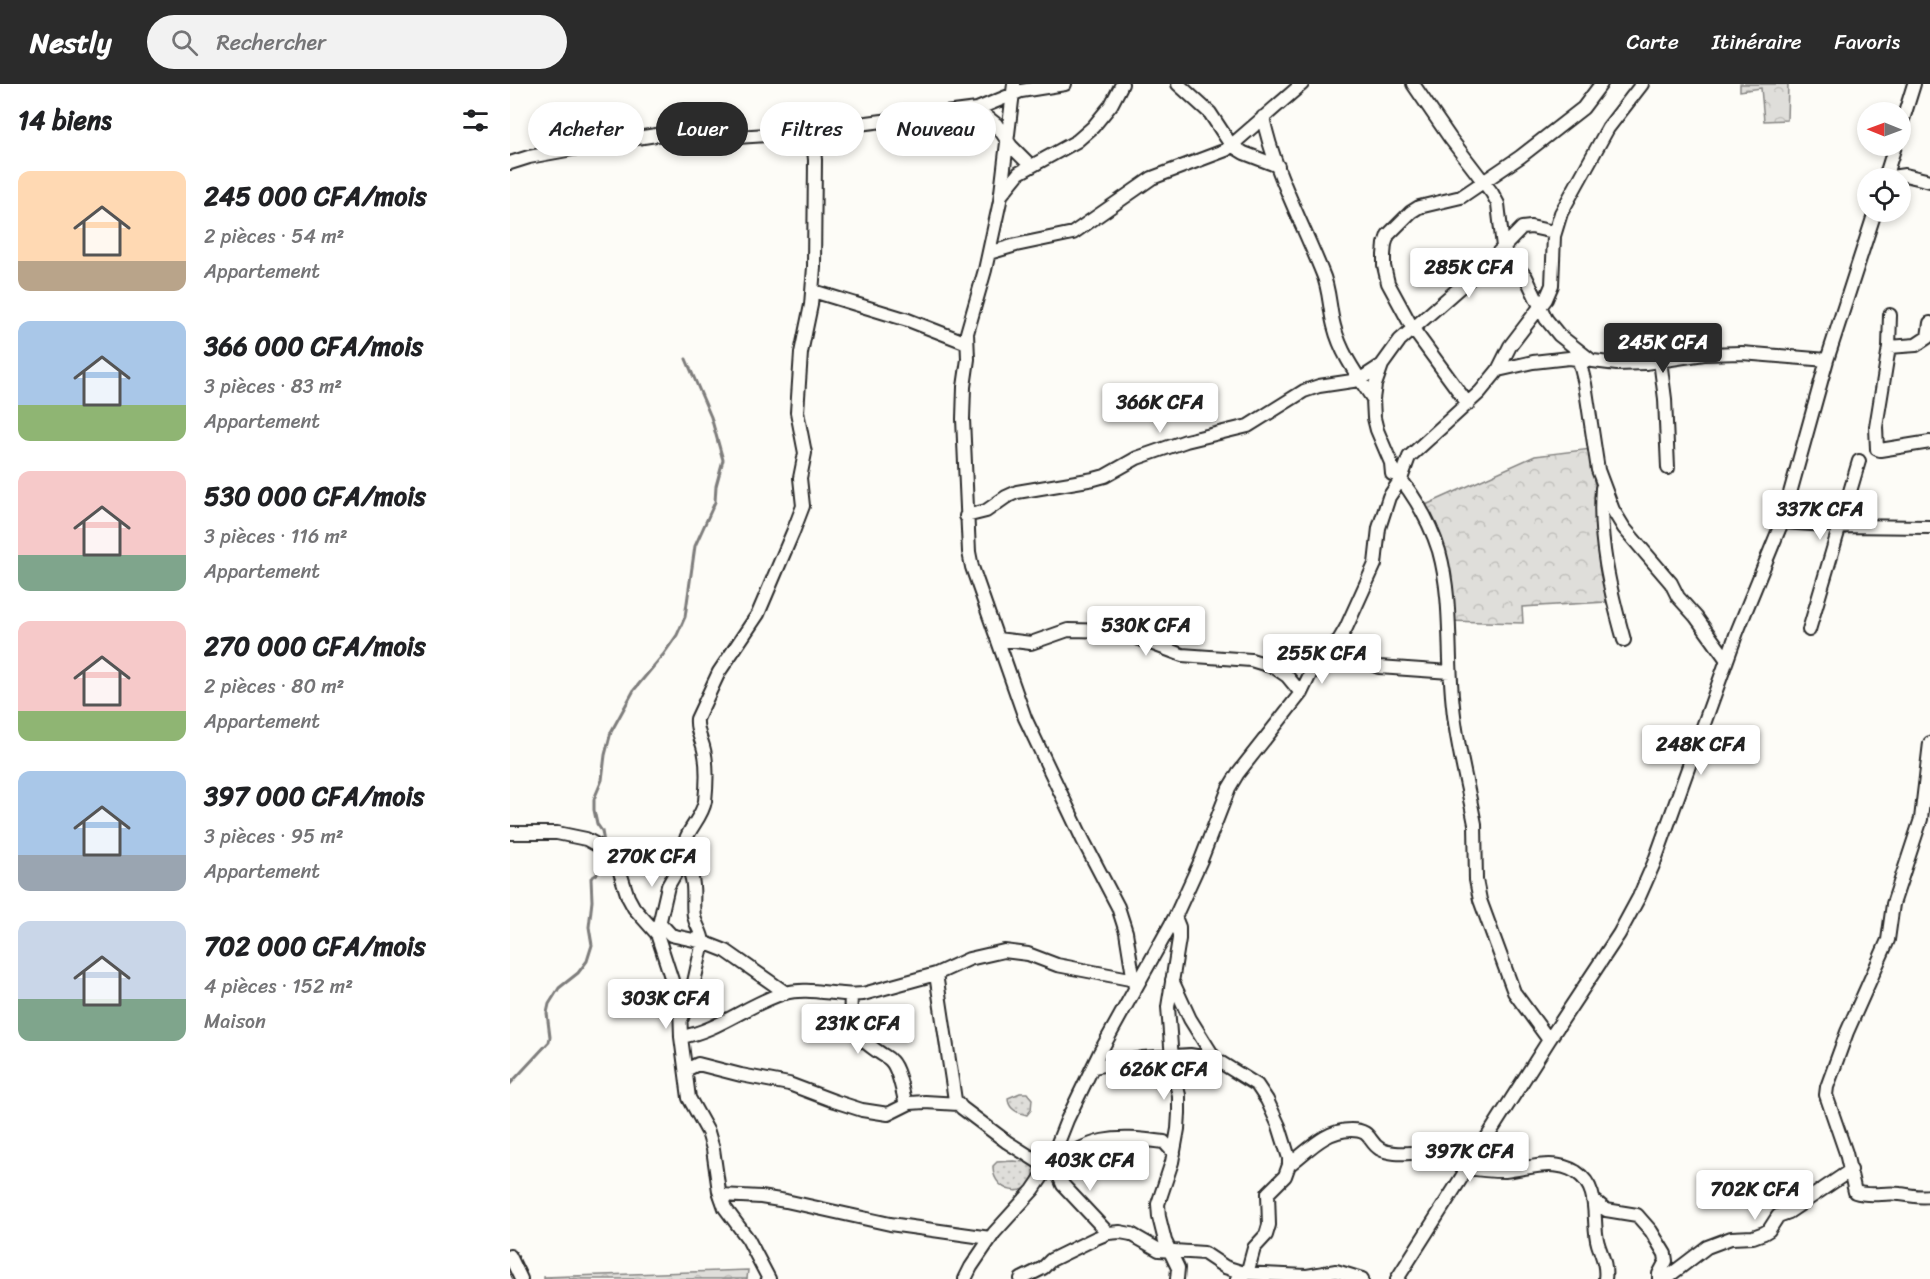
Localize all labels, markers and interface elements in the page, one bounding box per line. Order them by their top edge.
search box [147,15,567,69]
text: Nestly [30,18,111,67]
text: Rechercher [216,23,326,62]
text: Carte [1627,23,1679,61]
text: Itinéraire [1712,23,1802,61]
text: Favoris [1835,23,1900,61]
icon: search [168,26,201,59]
text: 14 biens [18,97,112,143]
chip: Acheter [528,102,644,156]
chip: Louer [656,102,748,156]
chip: Filtres [760,102,864,156]
chip: Nouveau [876,102,996,156]
north arrow [1857,102,1911,156]
map controls [1857,102,1911,222]
icon: filters [459,104,492,137]
button: locate [1857,168,1911,222]
text: 245 000 CFA/mois [204,173,427,219]
icon: home [66,195,138,267]
text: 2 pièces · 54 m² [204,219,344,254]
pin: 285K CFA [1407,248,1531,299]
text: 285K CFA [1424,250,1514,285]
text: Appartement [204,254,320,289]
text: 366 000 CFA/mois [204,323,423,369]
pin: 245K CFA [1601,323,1725,374]
text: 245K CFA [1618,325,1708,360]
icon: home [66,345,138,417]
text: 3 pièces · 83 m² [204,369,342,404]
pin: 366K CFA [1098,383,1222,434]
text: 366K CFA [1116,385,1204,420]
text: Appartement [204,404,320,439]
text: 530 000 CFA/mois [204,473,426,519]
pin: 337K CFA [1758,490,1882,541]
text: 337K CFA [1776,492,1864,527]
icon: home [66,495,138,567]
text: 3 pièces · 116 m² [204,519,348,554]
text: Appartement [204,554,320,589]
pin: 530K CFA [1084,606,1208,657]
text: 530K CFA [1101,608,1191,643]
text: 270 000 CFA/mois [204,623,426,669]
pin: 255K CFA [1260,634,1384,685]
text: 255K CFA [1277,636,1367,671]
icon: home [66,645,138,717]
text: 2 pièces · 80 m² [204,669,344,704]
text: Appartement [204,704,320,739]
pin: 248K CFA [1639,725,1763,776]
text: 248K CFA [1656,727,1746,762]
text: 397 000 CFA/mois [204,773,425,819]
icon: home [66,795,138,867]
text: 3 pièces · 95 m² [204,819,344,854]
pin: 270K CFA [590,837,714,888]
text: 270K CFA [607,839,697,874]
text: Appartement [204,854,320,889]
text: 702 000 CFA/mois [204,923,426,969]
icon: home [66,945,138,1017]
text: 4 pièces · 152 m² [204,969,353,1004]
pin: 303K CFA [604,979,728,1030]
text: 303K CFA [622,981,710,1016]
text: Maison [204,1004,266,1039]
pin: 231K CFA [796,1004,920,1055]
text: 231K CFA [816,1006,900,1041]
pin: 626K CFA [1102,1050,1226,1101]
text: 626K CFA [1120,1052,1208,1087]
pin: 397K CFA [1408,1132,1532,1183]
text: 397K CFA [1426,1134,1514,1169]
pin: 403K CFA [1028,1141,1152,1192]
text: 403K CFA [1045,1143,1135,1178]
pin: 702K CFA [1693,1170,1817,1221]
text: 702K CFA [1710,1172,1800,1207]

